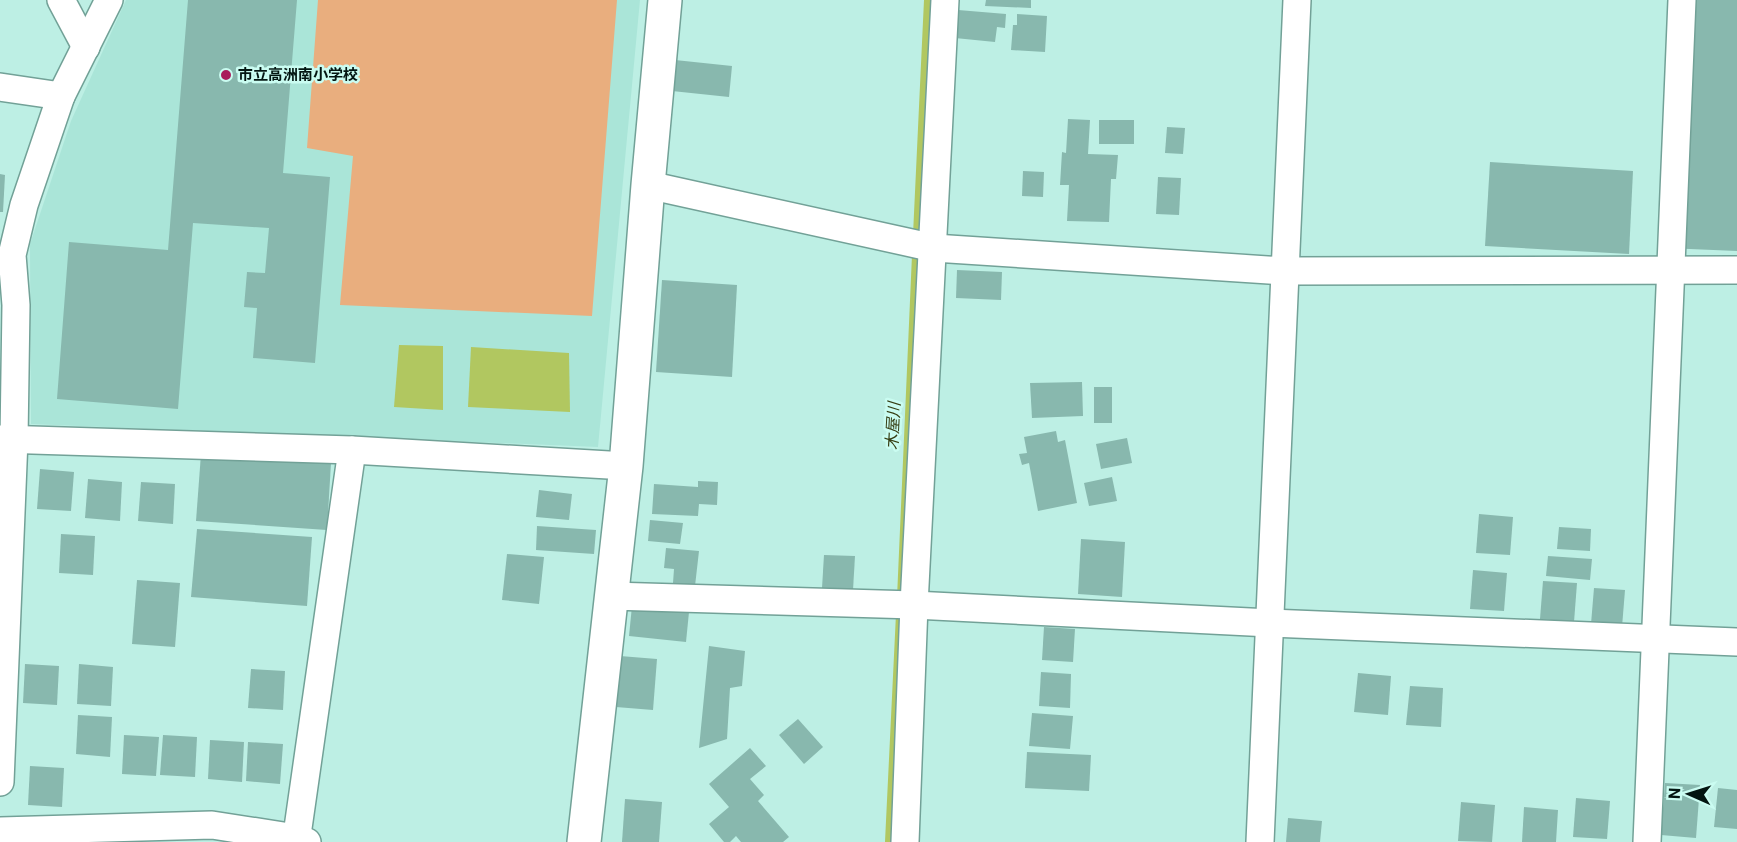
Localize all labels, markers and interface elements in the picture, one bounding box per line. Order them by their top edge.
place label: 市立高洲南小学校 [238,66,358,84]
marker: 市立高洲南小学校 [219,68,233,82]
water label: 木屋川 [882,400,904,450]
north arrow [1659,764,1719,824]
text: N [1665,787,1684,799]

